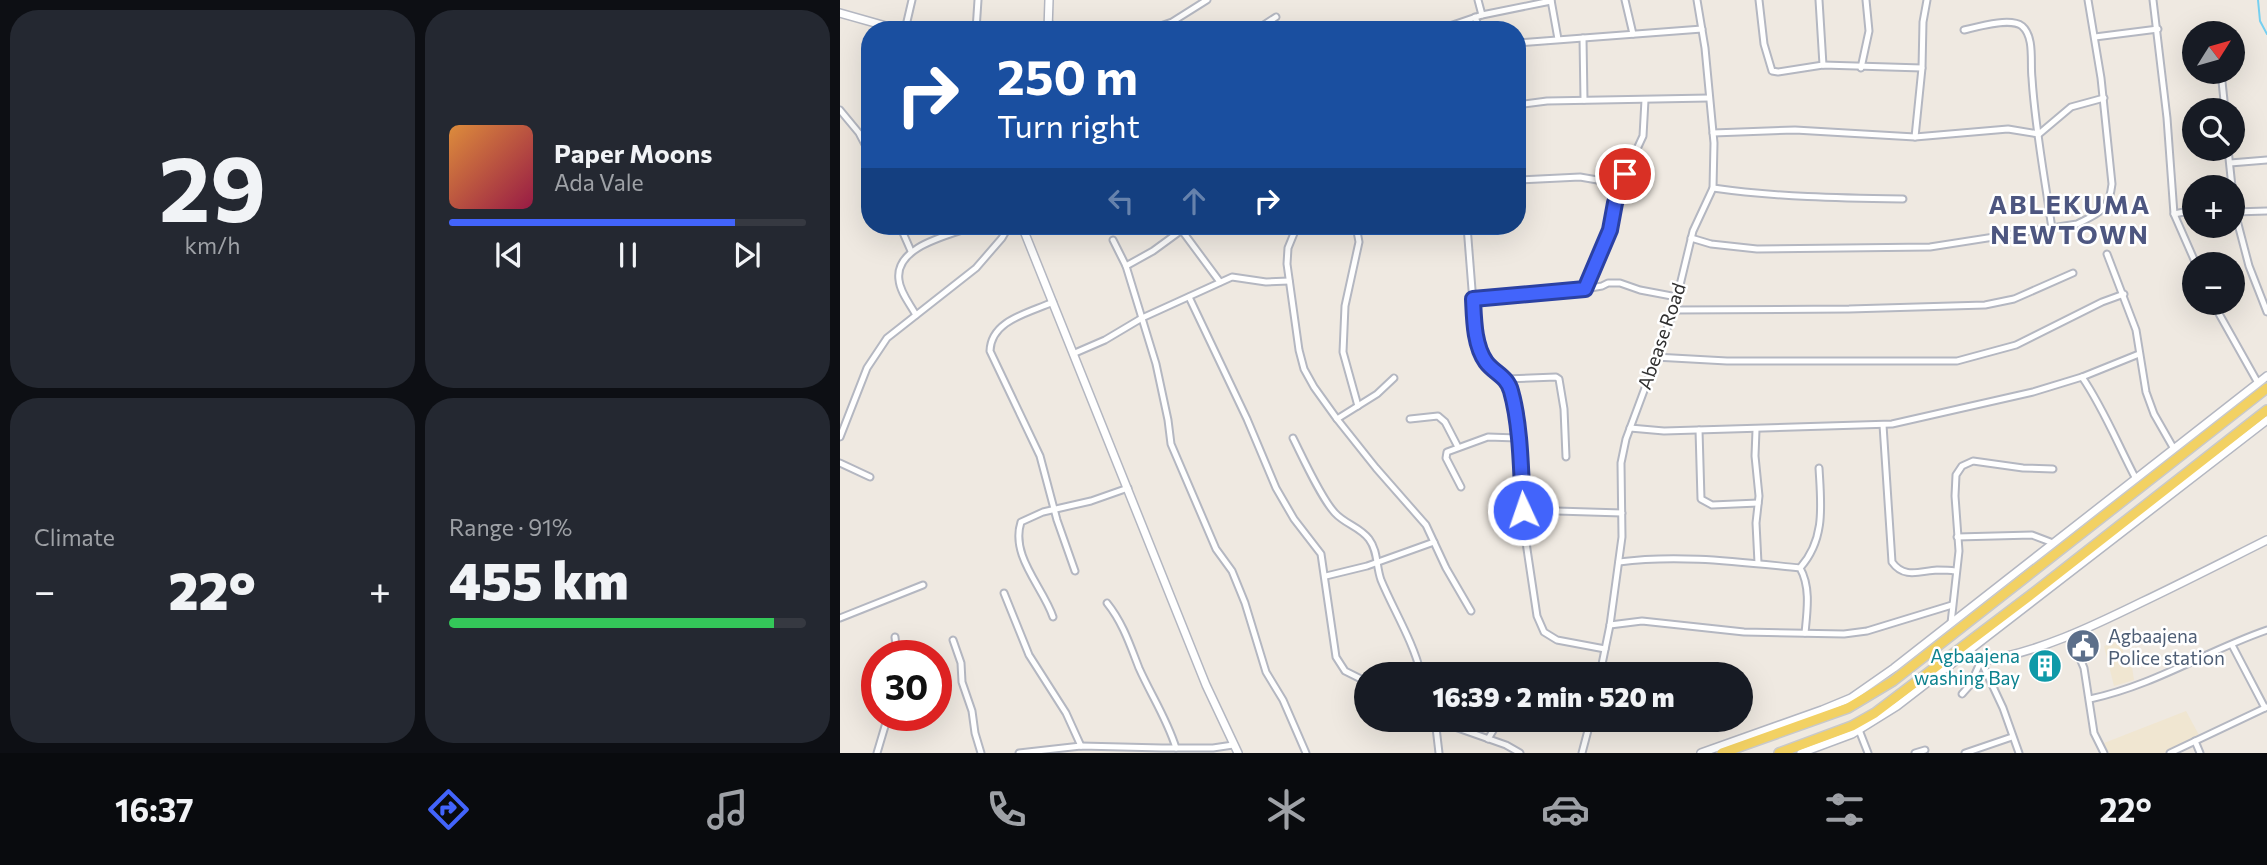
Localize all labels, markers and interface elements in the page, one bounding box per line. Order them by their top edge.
north arrow [2182,21,2245,84]
map controls [2182,21,2245,315]
text: 250 m [997,45,1138,105]
icon: right [882,49,973,140]
button: search [2182,98,2245,161]
text: Turn right [997,105,1140,145]
text: 29 [159,129,266,241]
text: Paper Moons [554,137,712,168]
pin [1595,144,1655,204]
icon: arrive [1606,155,1644,193]
text: Ada Vale [554,168,644,196]
button: + [2182,175,2245,238]
icon: left [1102,182,1140,220]
icon: ahead [1175,182,1213,220]
icon: right [1248,182,1286,220]
district label: ABLEKUMA NEWTOWN [1989,188,2152,249]
text: km/h [185,231,240,259]
icon: previous [490,236,528,274]
icon: pause [609,236,647,274]
icon: next [728,236,766,274]
button: − [2182,252,2245,315]
street label: Abease Road [1632,280,1690,392]
position arrow [1486,473,1560,547]
text: Range · 91% [449,513,572,541]
text: Climate [34,523,115,551]
text: 455 km [449,547,629,611]
text: 22° [168,557,256,621]
text: − [34,566,56,613]
text: + [369,566,391,613]
place label: Agbaajena Police station [2108,624,2225,669]
public building icon: Agbaajena Police station [2064,627,2102,665]
speed limit sign: 30 [861,640,952,731]
place label: Agbaajena washing Bay [1914,644,2020,689]
building icon: Agbaajena washing Bay [2026,647,2064,685]
text: 16:39 · 2 min · 520 m [1432,681,1675,712]
icon: directions [424,785,473,834]
icon: music [703,785,752,834]
icon: phone [982,785,1031,834]
icon: climate [1262,785,1311,834]
icon: car [1541,785,1590,834]
icon: filters [1820,785,1869,834]
text: 16:37 [115,789,194,829]
text: 22° [2099,789,2152,829]

